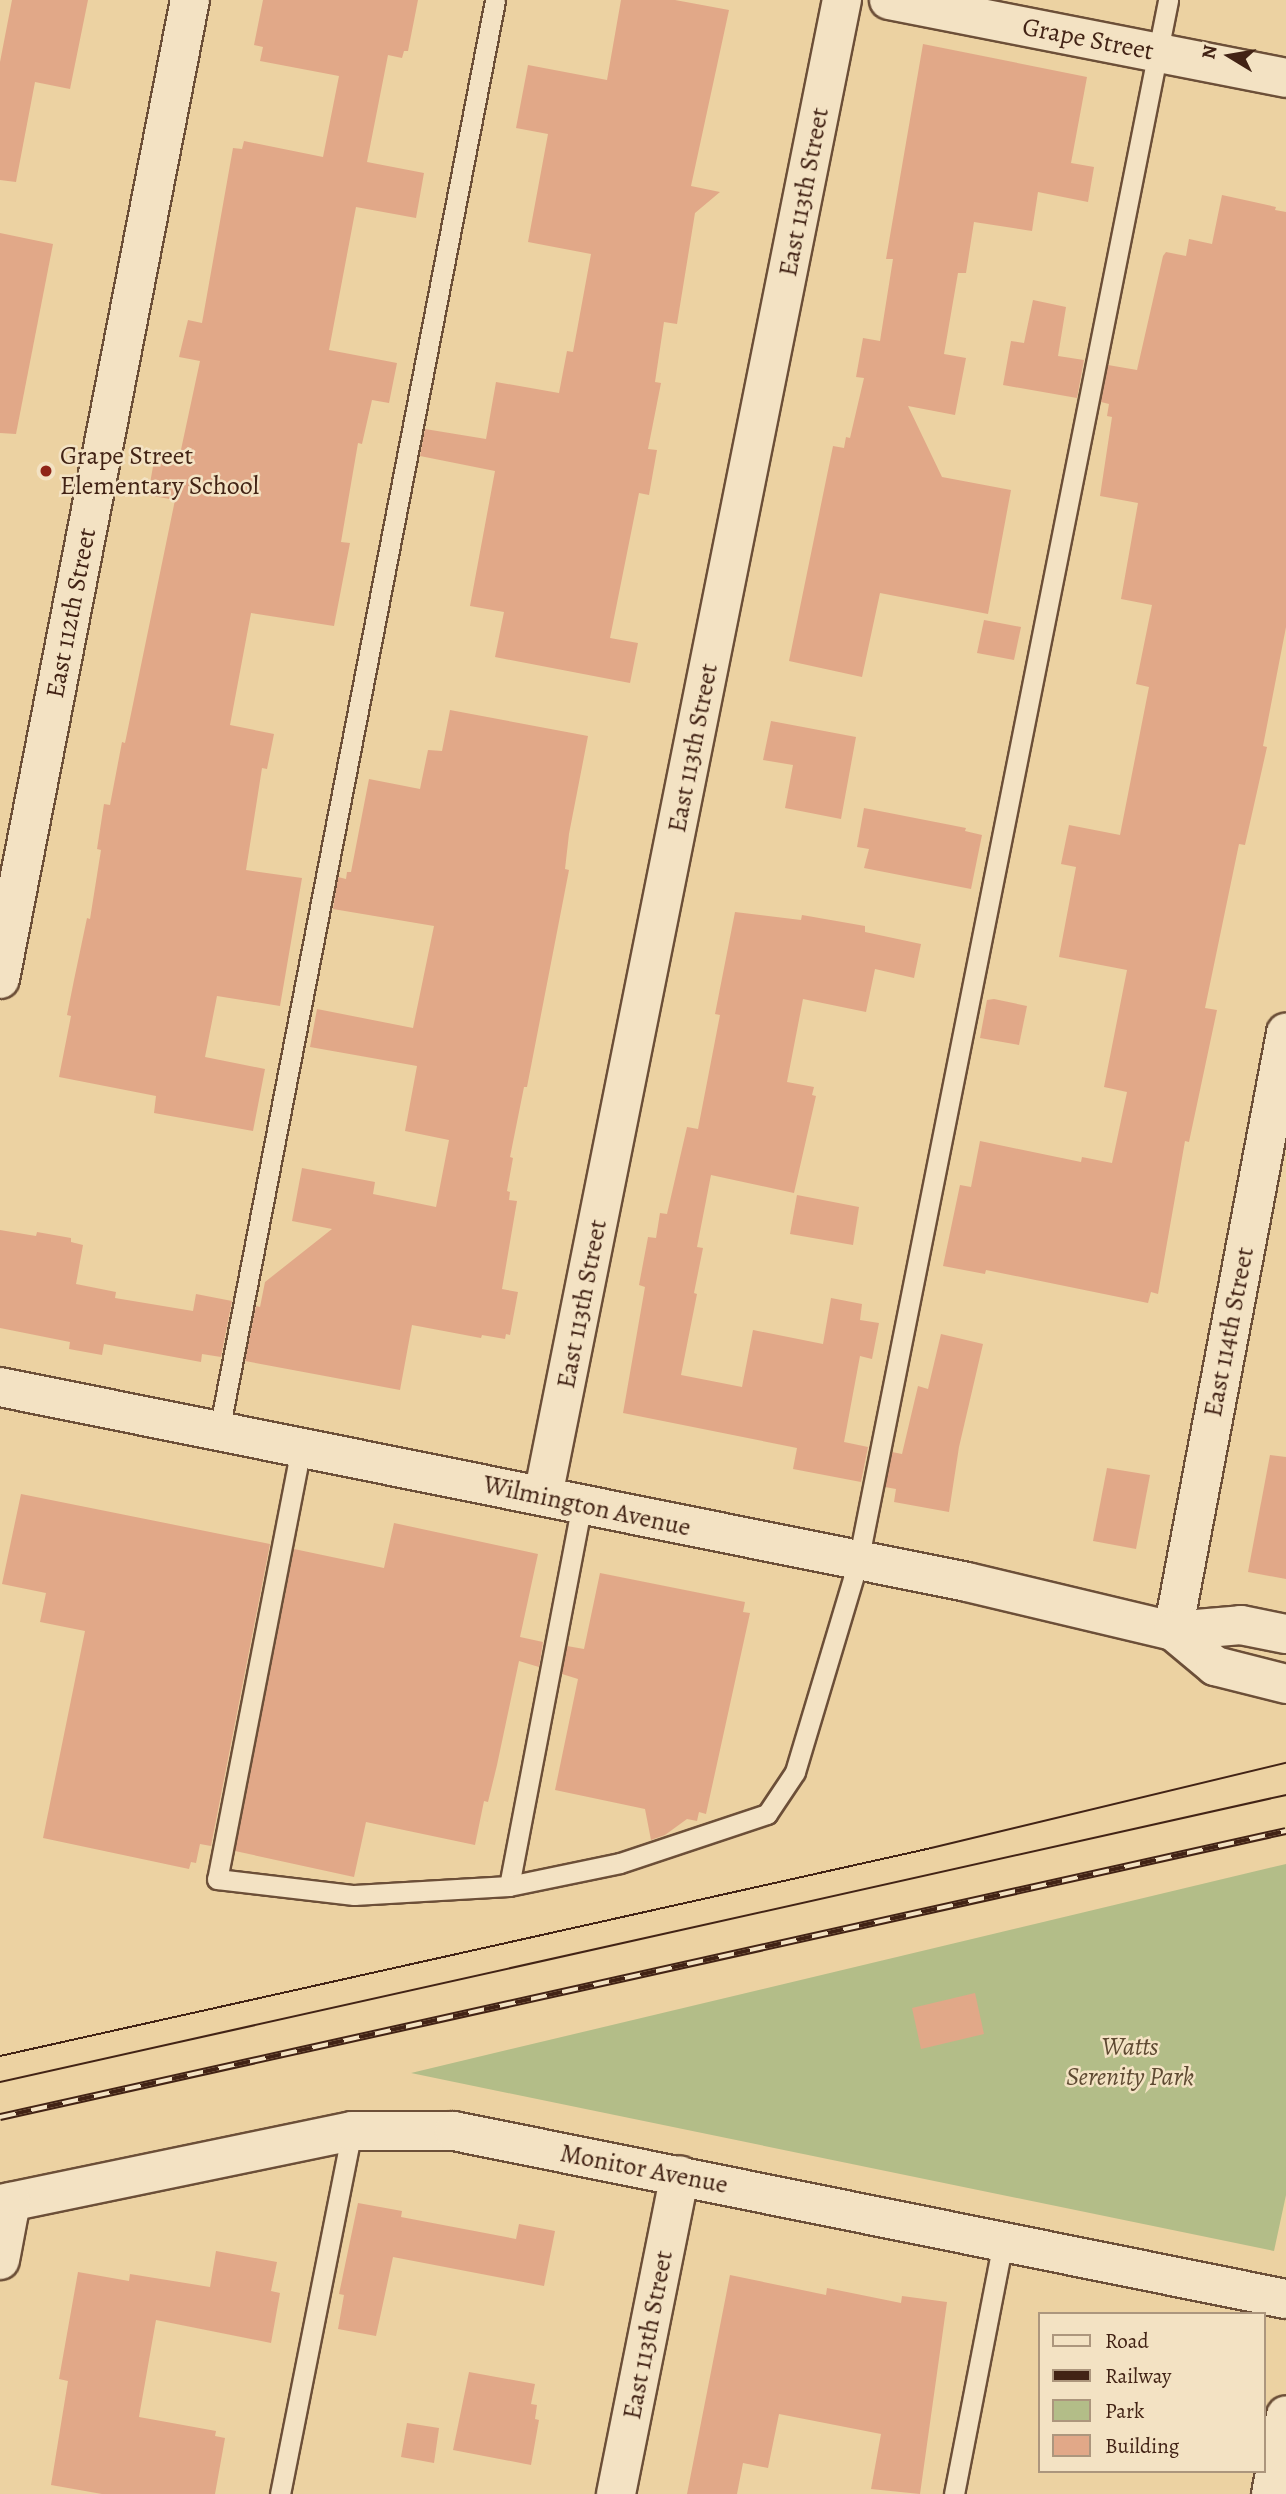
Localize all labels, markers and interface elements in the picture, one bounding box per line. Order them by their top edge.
street label: Grape Street [1020,11,1156,67]
north arrow [1195,21,1265,91]
text: N [1195,43,1223,61]
street label: East 113th Street [772,105,836,279]
place label: Grape Street Elementary School [60,440,259,502]
marker: Grape Street Elementary School [38,463,54,479]
street label: East 112th Street [39,525,103,701]
street label: East 113th Street [661,661,725,835]
street label: East 113th Street [550,1217,614,1391]
street label: East 114th Street [1197,1244,1261,1420]
street label: Wilmington Avenue [480,1469,694,1543]
park label: Watts Serenity Park [1066,2031,1194,2092]
street label: Monitor Avenue [558,2137,730,2201]
street label: East 113th Street [616,2248,680,2422]
legend [1038,2312,1265,2473]
text: Road [1105,2327,1149,2355]
text: Railway [1105,2362,1171,2390]
text: Park [1105,2397,1144,2425]
text: Building [1105,2432,1179,2460]

